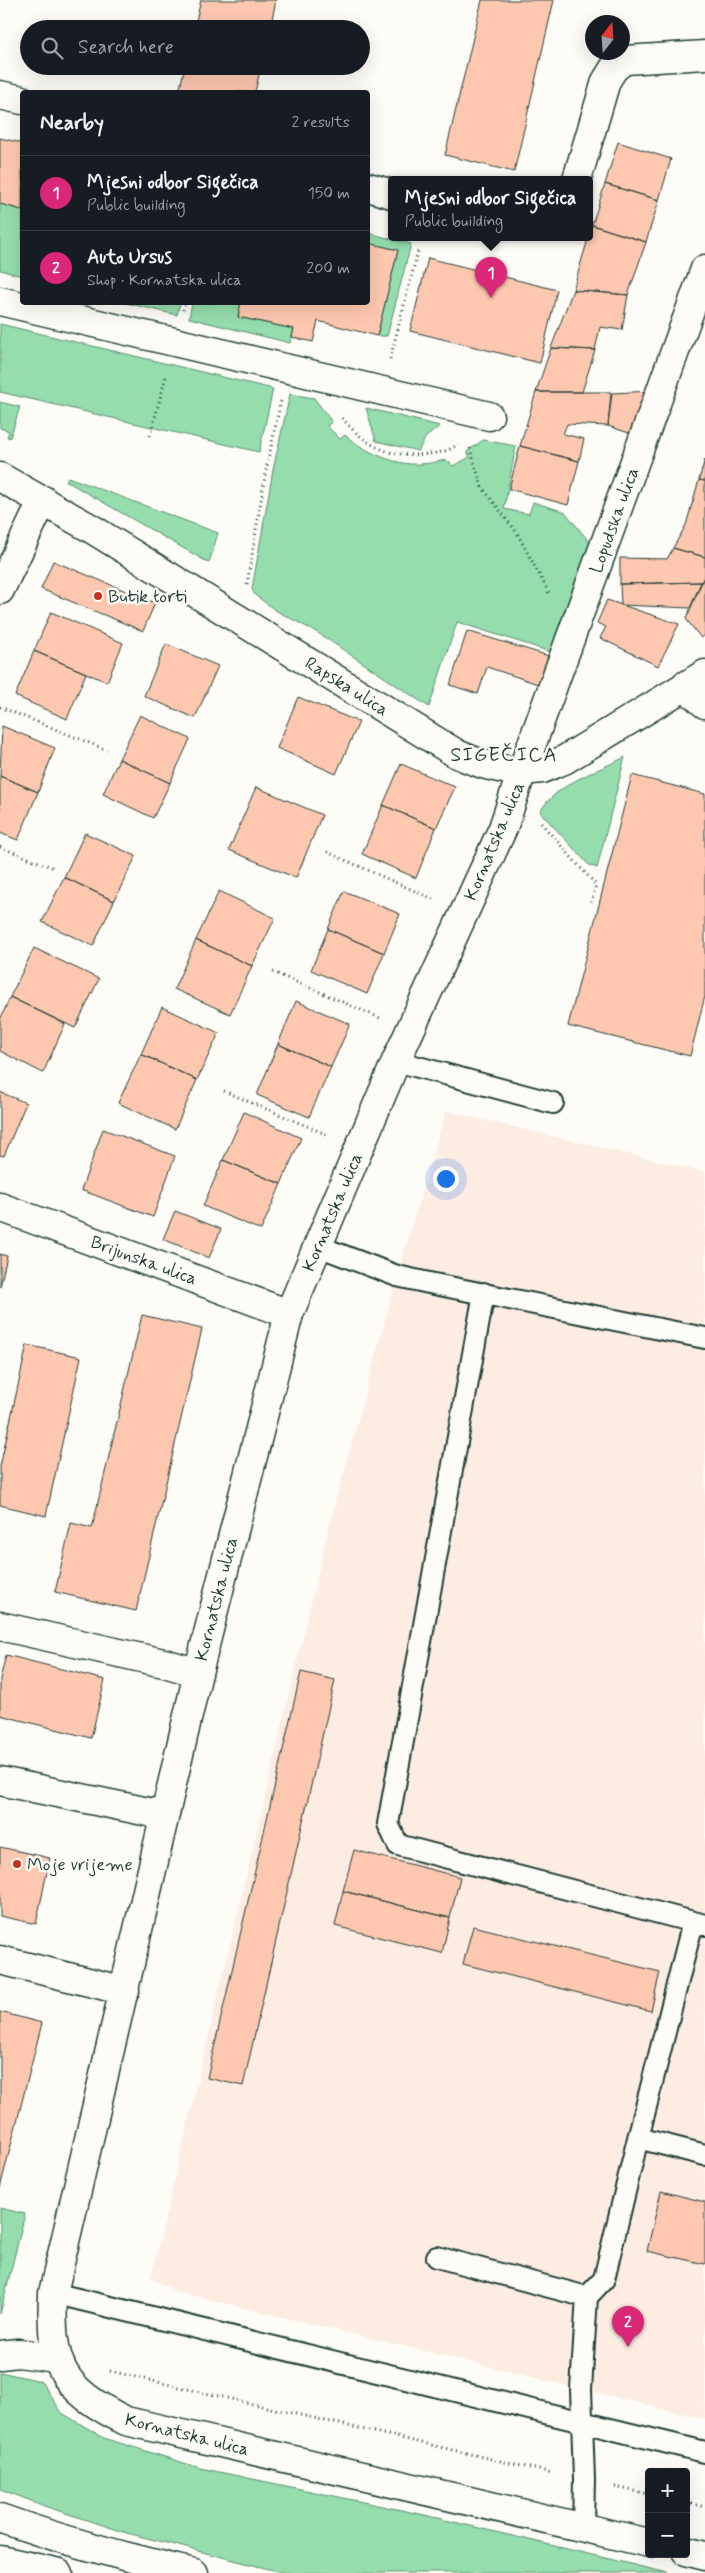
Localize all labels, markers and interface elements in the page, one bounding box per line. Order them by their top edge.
north arrow [585,15,630,60]
search box [20,20,370,75]
icon: search [38,34,66,62]
text: Search here [78,35,174,60]
text: Nearby [40,109,104,137]
text: 2 results [292,112,350,133]
text: Mjesni odbor Sigečica [87,170,258,195]
popup [388,176,593,241]
text: 1 [52,183,60,204]
text: 150 m [308,183,350,204]
text: Mjesni odbor Sigečica [405,186,576,211]
text: Public building [87,195,186,216]
text: Public building [405,211,503,232]
text: Auto Ursus [87,245,172,270]
pin: 1 [475,257,507,298]
text: 2 [52,258,60,279]
text: 200 m [306,258,350,279]
text: Shop · Kornatska ulica [87,270,242,291]
street label: Lopudska ulica [585,464,645,577]
place label: Butik torti [108,585,187,609]
marker: Butik torti [92,590,104,602]
street label: Rapska ulica [300,652,393,722]
district label: SIGEČICA [450,742,558,769]
street label: Kornatska ulica [459,778,531,905]
street label: Kornatska ulica [297,1149,369,1276]
your location [433,1166,459,1192]
street label: Brijunska ulica [87,1231,200,1291]
street label: Kornatska ulica [190,1535,244,1664]
place label: Moje vrijeme [27,1853,133,1877]
marker: Moje vrijeme [11,1858,23,1870]
pin: 2 [612,2306,644,2347]
street label: Kornatska ulica [122,2408,251,2462]
map controls [645,2468,690,2558]
button: + [645,2468,690,2513]
button: − [645,2513,690,2558]

